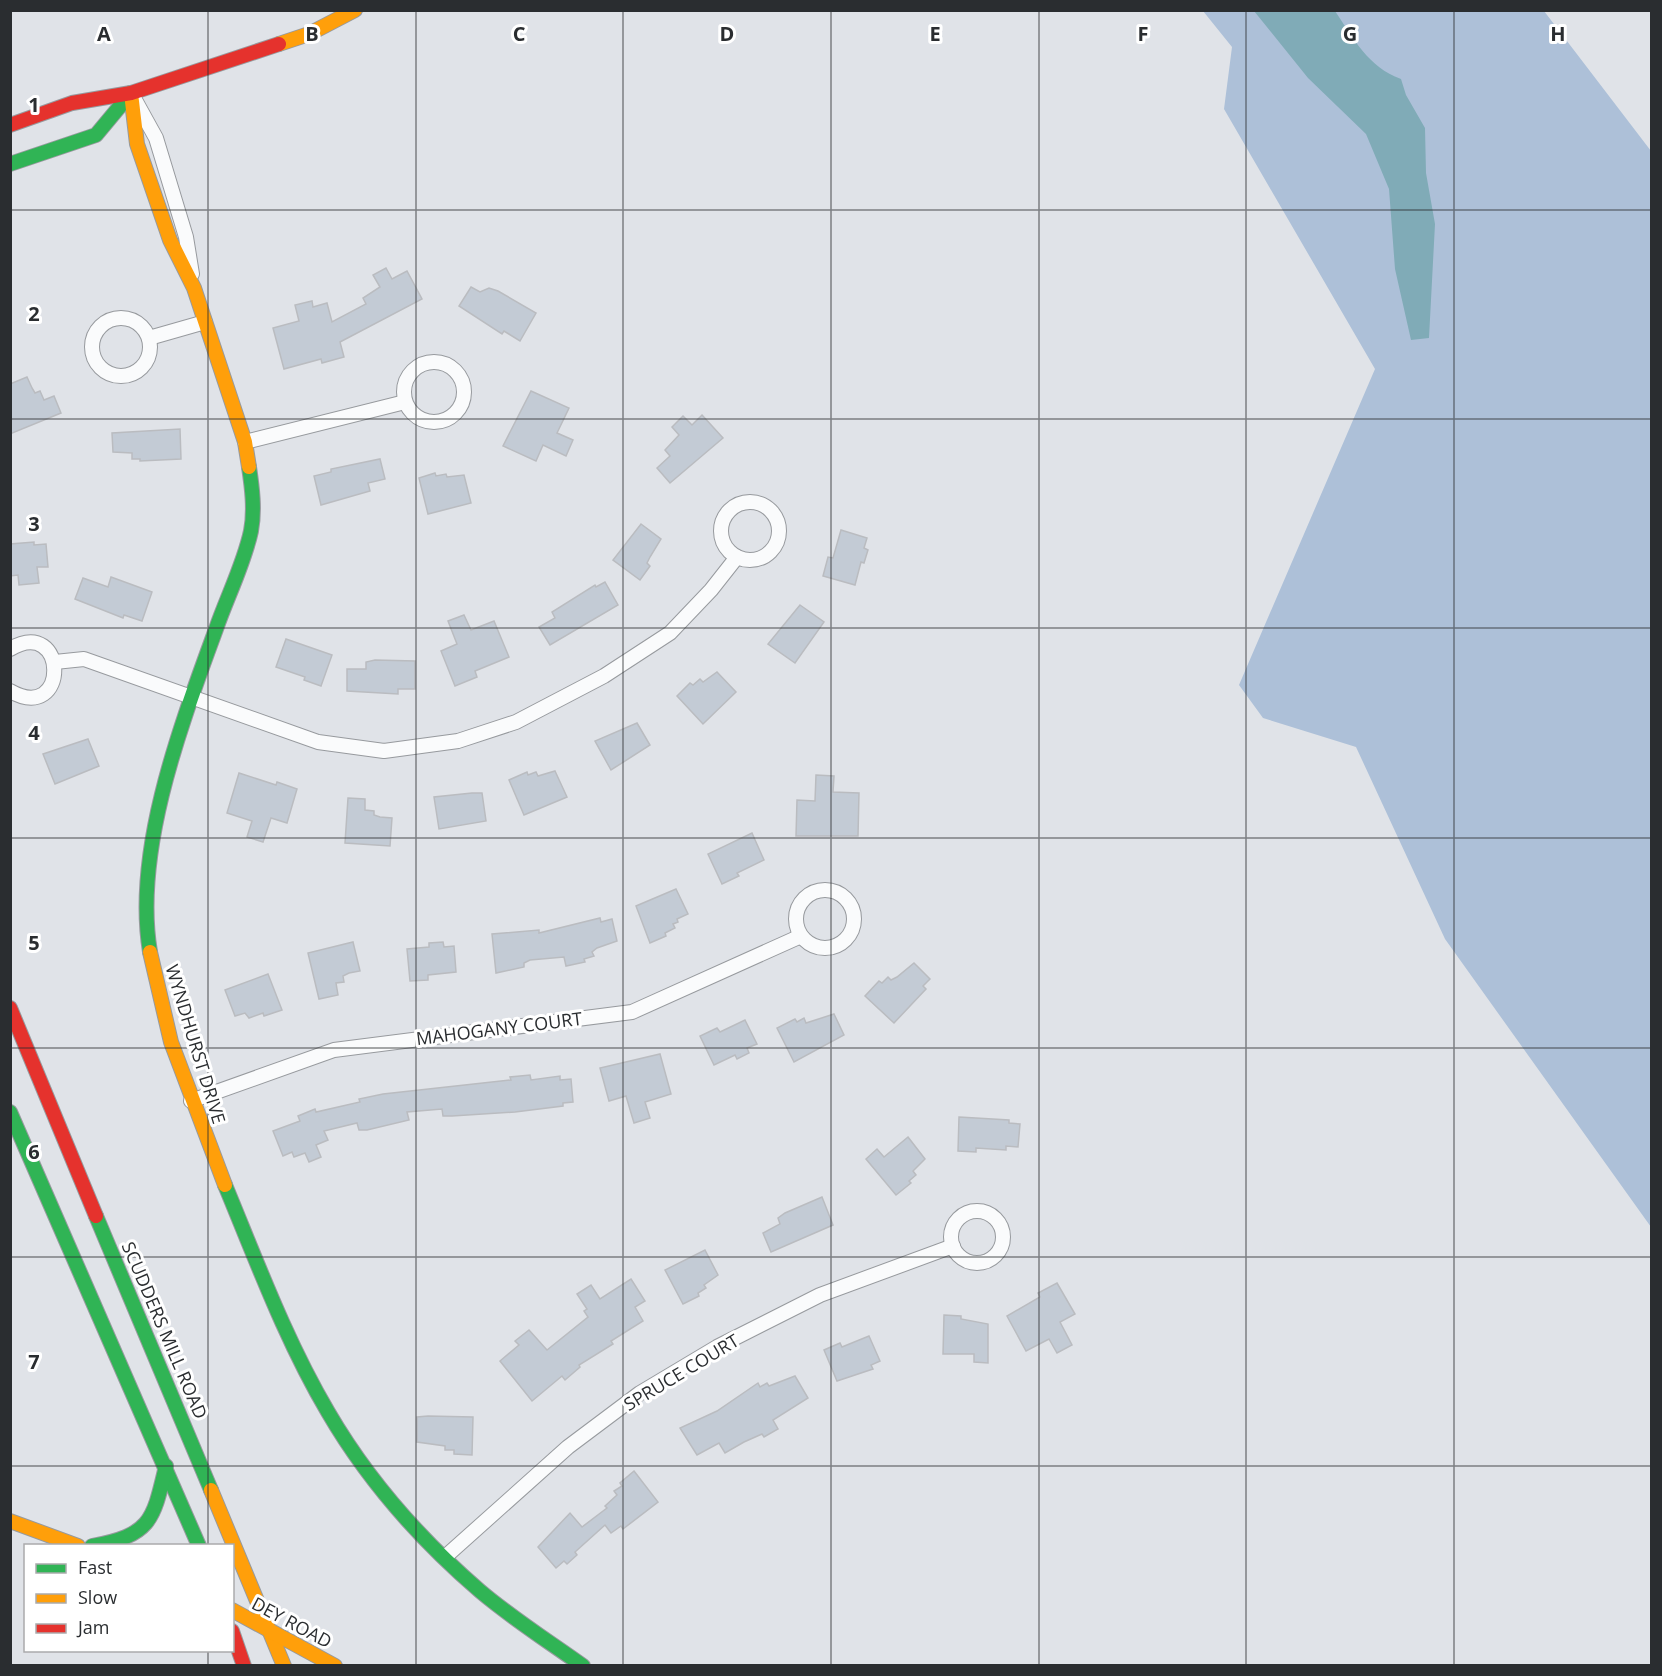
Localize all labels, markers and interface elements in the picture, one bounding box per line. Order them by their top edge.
text: A [97,20,111,47]
text: B [305,20,319,47]
text: C [513,20,526,47]
text: D [720,20,734,47]
text: E [929,20,941,47]
text: F [1138,20,1148,47]
text: G [1343,20,1357,47]
text: H [1550,20,1566,47]
text: 1 [28,91,40,118]
text: 2 [28,300,40,327]
text: 3 [28,510,40,537]
text: 4 [28,719,40,746]
text: 5 [28,929,40,956]
street label: WYNDHURST DRIVE [160,961,232,1127]
street label: MAHOGANY COURT [415,1006,583,1050]
text: 6 [28,1138,40,1165]
street label: SCUDDERS MILL ROAD [117,1238,213,1422]
street label: SPRUCE COURT [619,1328,743,1416]
text: 7 [28,1348,40,1375]
legend [24,1544,234,1652]
text: Fast [78,1555,112,1579]
text: Slow [78,1585,117,1609]
street label: DEY ROAD [248,1591,336,1653]
text: Jam [76,1615,110,1639]

